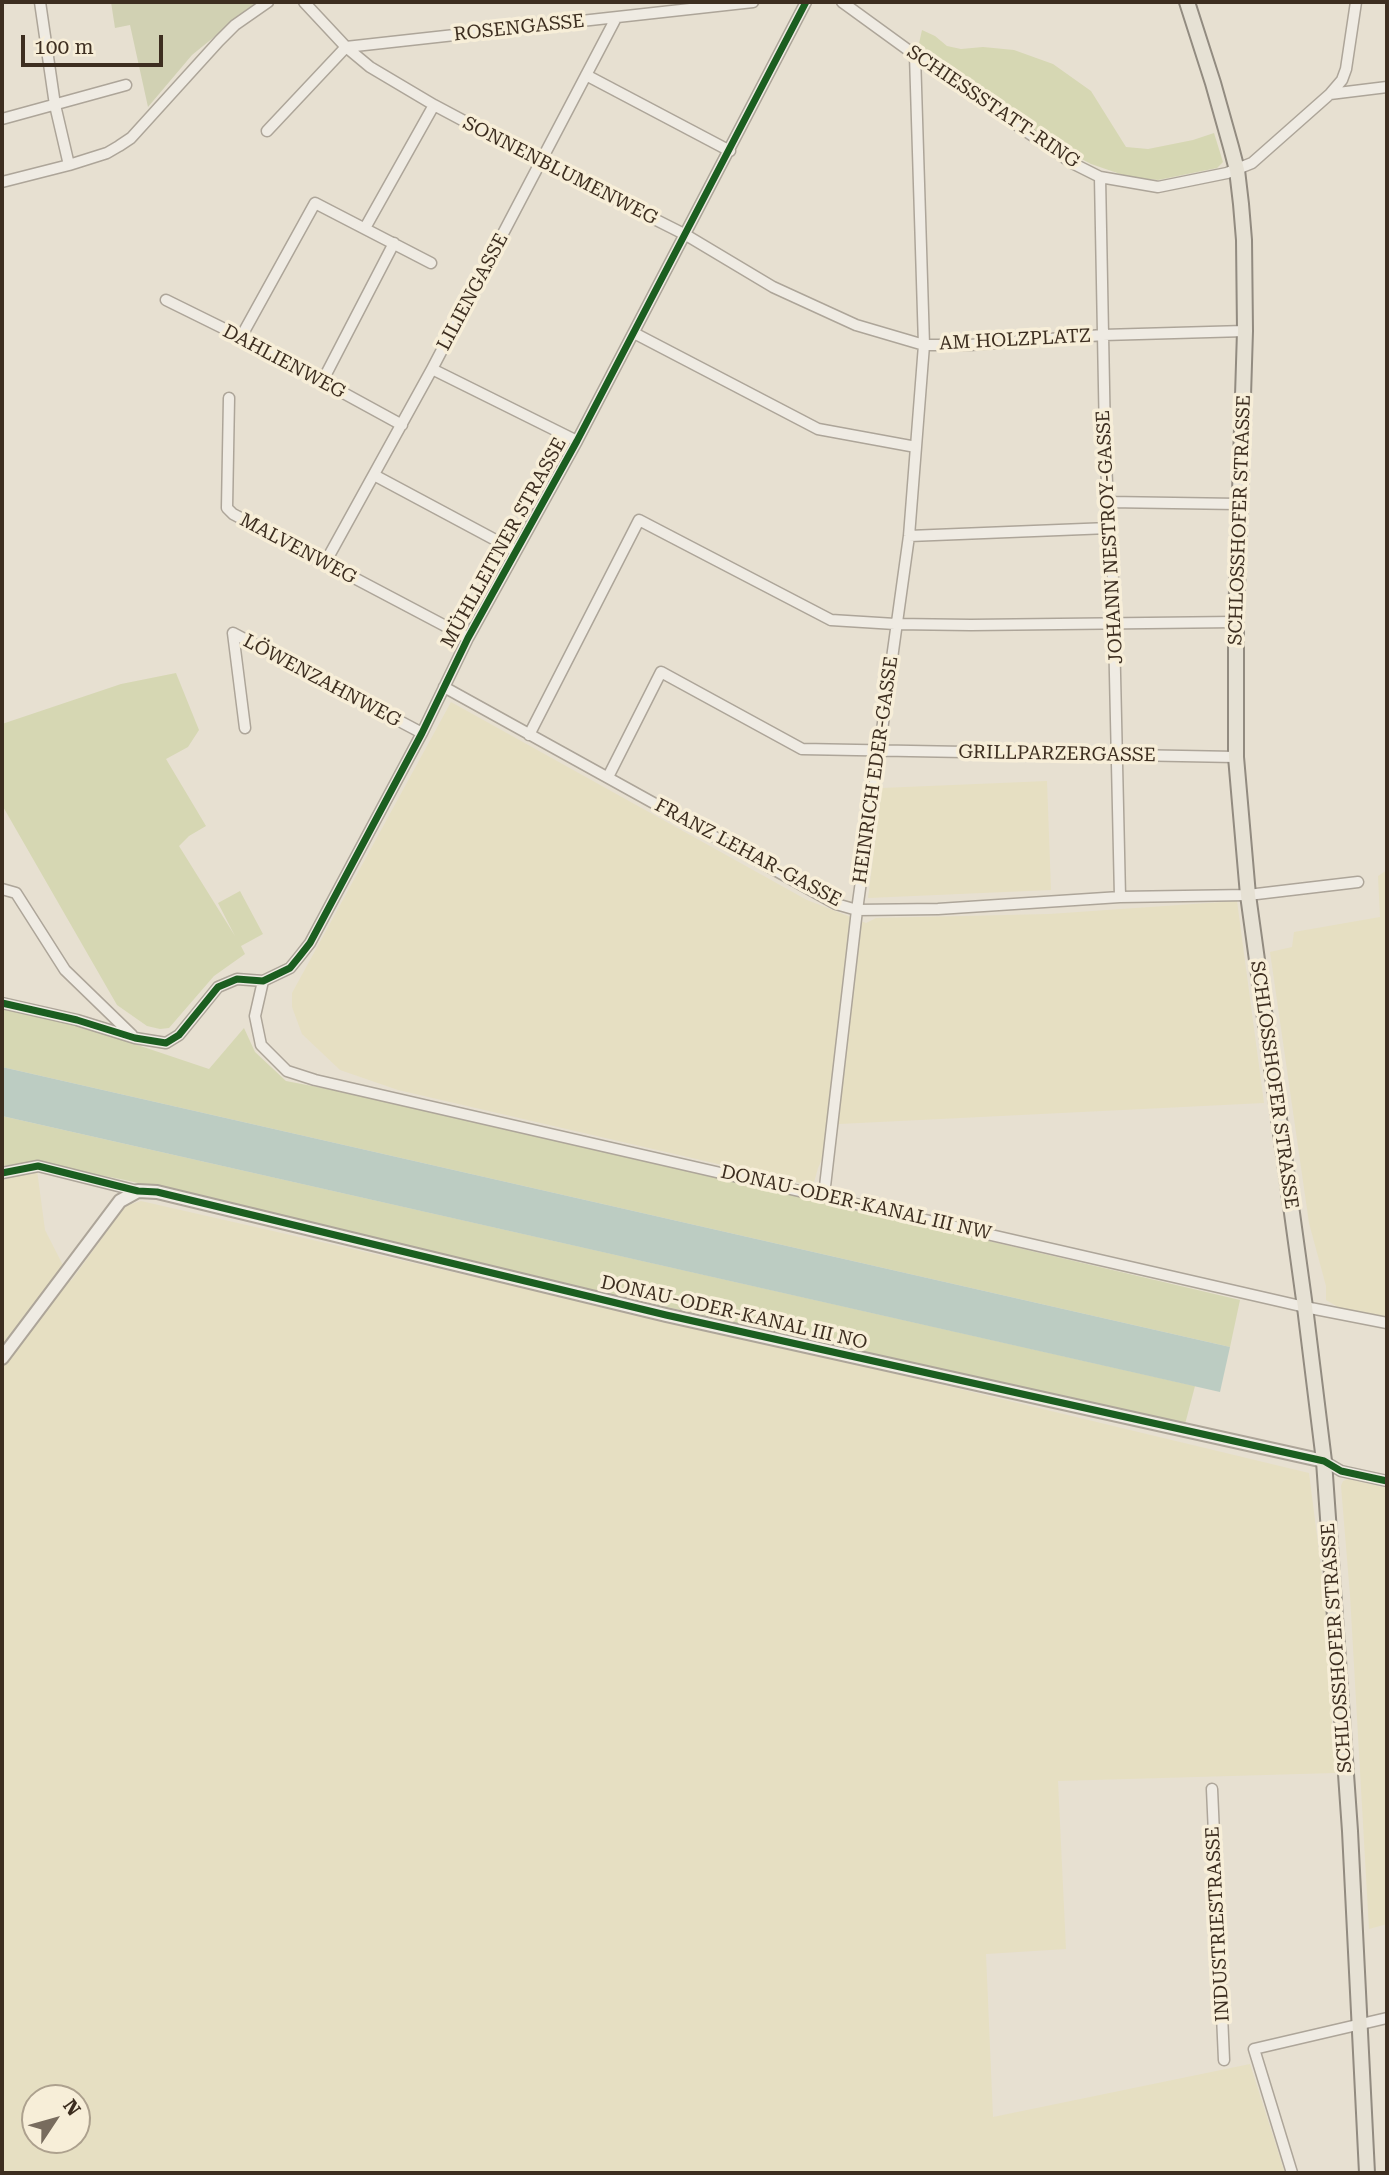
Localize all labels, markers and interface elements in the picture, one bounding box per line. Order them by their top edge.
street label: ROSENGASSE [452,10,586,46]
scale bar [24,21,166,65]
text: 100 m [34,35,94,59]
street label: SCHIESSSTATT-RING [902,41,1084,173]
street label: SONNENBLUMENWEG [459,112,661,230]
street label: LILIENGASSE [433,230,513,354]
street label: DAHLIENWEG [219,320,349,404]
street label: AM HOLZPLATZ [939,325,1091,355]
street label: SCHLOSSHOFER STRASSE [1224,394,1256,646]
street label: JOHANN NESTROY-GASSE [1092,409,1128,665]
street label: MÜHLLEITNER STRASSE [437,434,571,652]
street label: MALVENWEG [236,509,360,589]
street label: LÖWENZAHNWEG [239,630,405,732]
street label: HEINRICH EDER-GASSE [849,655,903,885]
street label: GRILLPARZERGASSE [958,741,1156,767]
street label: FRANZ LEHAR-GASSE [651,794,845,912]
street label: SCHLOSSHOFER STRASSE [1245,959,1303,1211]
street label: DONAU-ODER-KANAL III NW [718,1161,994,1245]
street label: DONAU-ODER-KANAL III NO [598,1271,870,1355]
street label: SCHLOSSHOFER STRASSE [1317,1522,1357,1774]
street label: INDUSTRIESTRASSE [1201,1826,1235,2022]
north arrow [21,2084,91,2154]
text: N [58,2095,85,2120]

